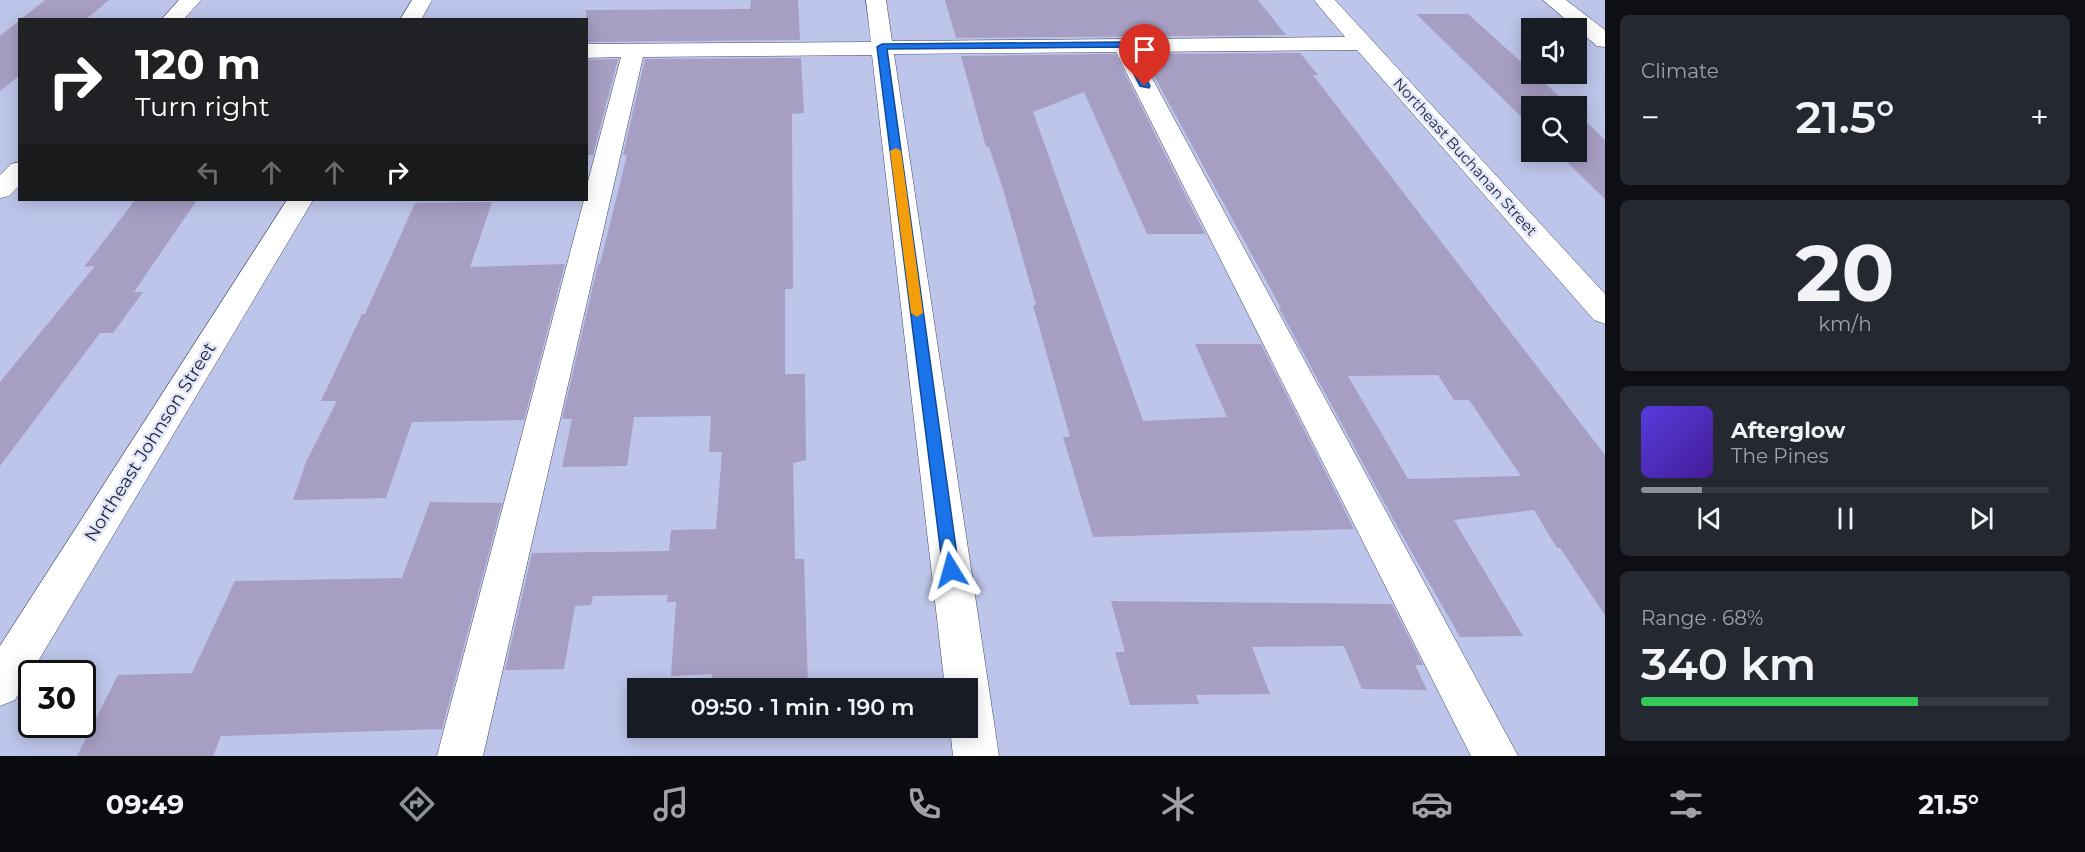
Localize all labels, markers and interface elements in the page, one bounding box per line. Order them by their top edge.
map controls [1521,18,1587,162]
button: sound [1521,18,1587,84]
pin [1119,24,1170,86]
icon: arrive [1128,33,1161,66]
text: 120 m [135,38,261,90]
icon: right [36,42,114,120]
text: Climate [1641,59,1719,83]
street label: Northeast Buchanan Street [1389,74,1541,240]
text: 21.5° [1795,89,1895,144]
text: Turn right [135,90,270,123]
button: search [1521,96,1587,162]
text: − [1641,97,1660,137]
text: + [2030,97,2049,137]
icon: left [192,156,225,189]
icon: ahead [255,156,288,189]
icon: ahead [318,156,351,189]
icon: right [381,156,414,189]
text: 20 [1796,225,1894,321]
text: km/h [1818,312,1872,336]
street label: Northeast Johnson Street [79,338,221,546]
text: Afterglow [1731,417,1845,444]
text: The Pines [1731,444,1828,468]
icon: previous [1693,502,1726,535]
icon: pause [1829,502,1862,535]
icon: next [1965,502,1998,535]
position arrow [919,538,983,602]
text: Range · 68% [1641,606,1763,630]
text: 340 km [1641,636,1816,691]
speed limit sign: 30 [18,660,96,738]
text: 09:50 · 1 min · 190 m [691,694,914,721]
icon: directions [396,783,438,825]
icon: music [650,783,692,825]
icon: phone [903,783,945,825]
icon: climate [1157,783,1199,825]
icon: car [1411,783,1453,825]
icon: filters [1665,783,1707,825]
text: 09:49 [106,788,184,821]
text: 21.5° [1918,788,1979,821]

